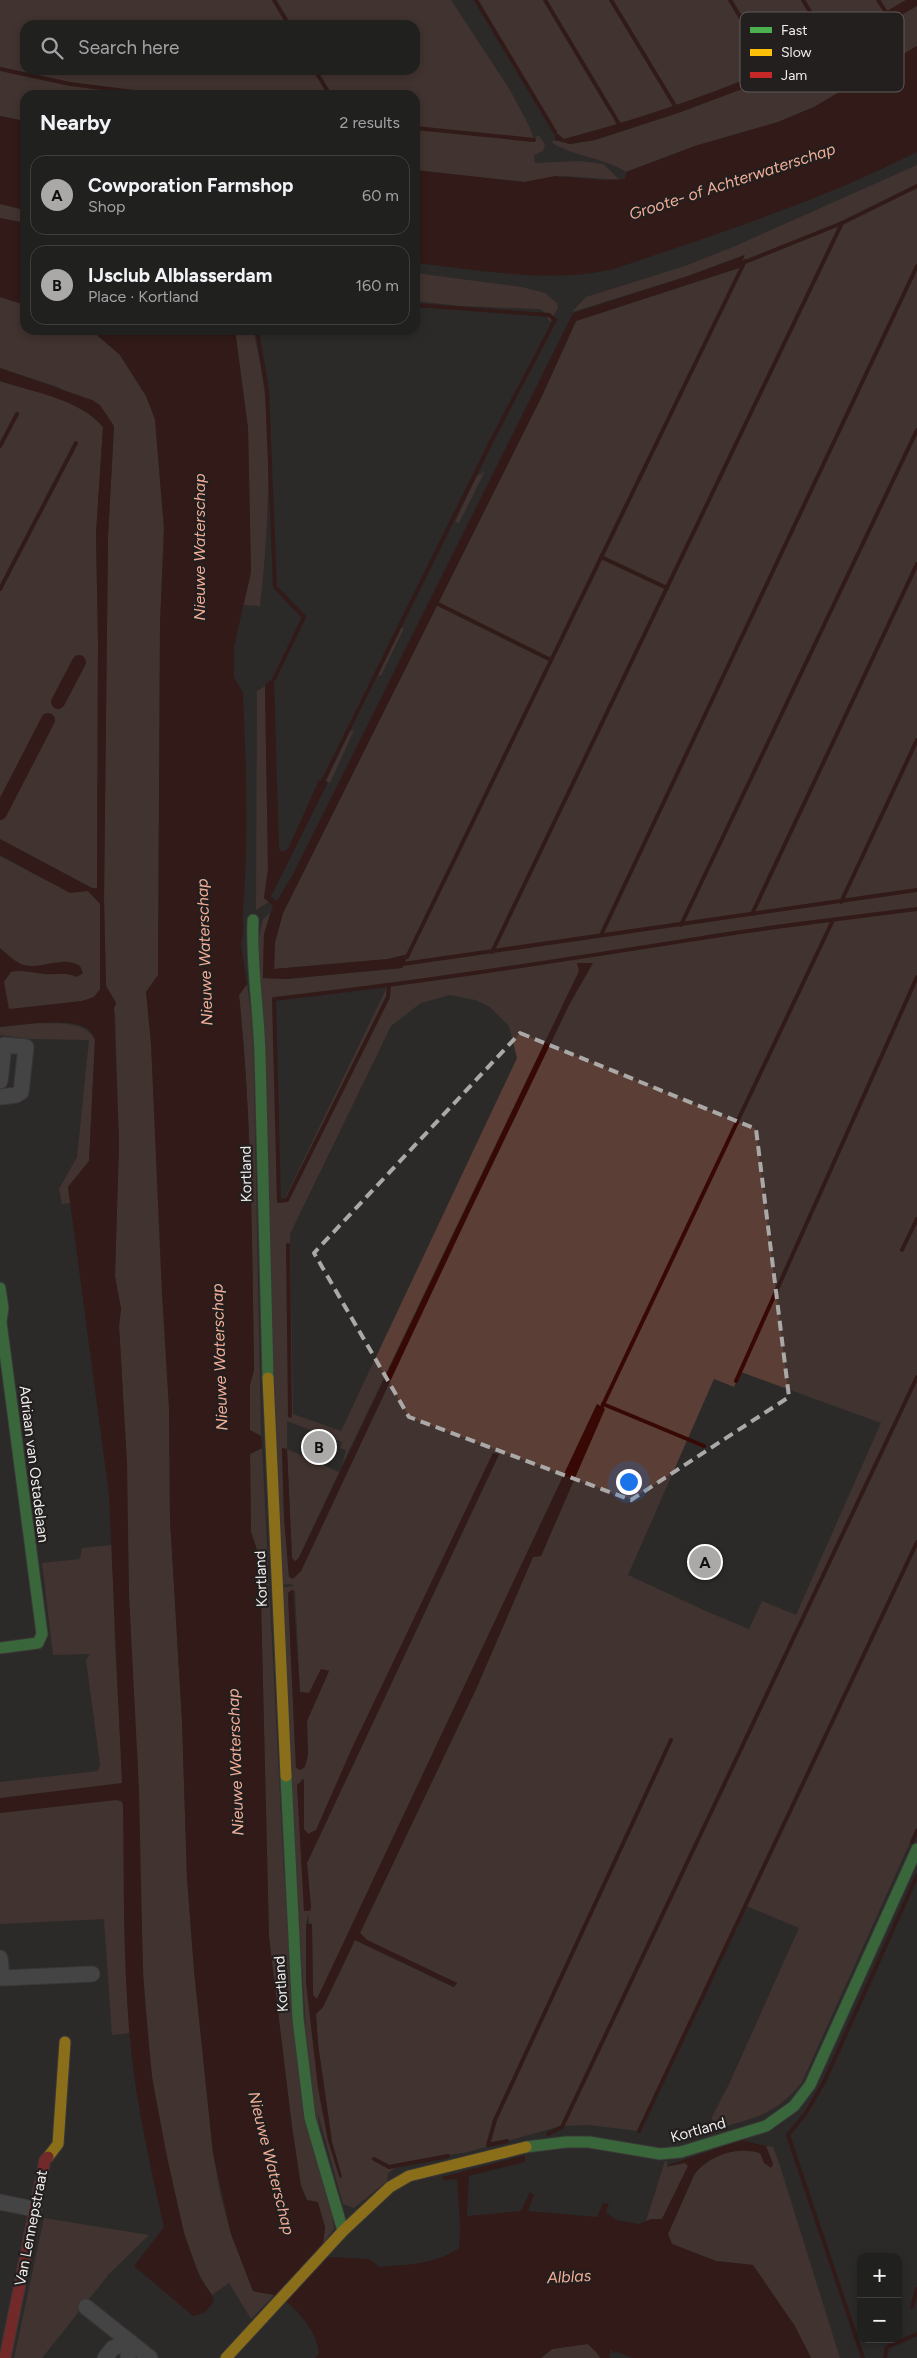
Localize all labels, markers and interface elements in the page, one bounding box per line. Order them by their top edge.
legend [740,12,904,92]
search box [20,20,420,75]
text: Fast [781,22,807,39]
icon: search [38,34,66,62]
text: Search here [78,36,180,59]
text: Slow [781,44,812,61]
text: Jam [781,67,807,84]
text: Nearby [40,110,111,135]
text: 2 results [340,113,400,132]
water label: Groote- of Achterwaterschap [627,139,838,224]
text: Cowporation Farmshop [88,174,293,197]
text: A [51,186,63,205]
text: 60 m [362,186,399,205]
text: Shop [88,197,126,216]
text: IJsclub Alblasserdam [88,264,272,287]
text: B [52,276,62,295]
text: 160 m [356,276,399,295]
text: Place · Kortland [88,287,199,306]
water label: Nieuwe Waterschap [190,473,209,621]
water label: Nieuwe Waterschap [192,878,217,1026]
street label: Kortland [237,1146,255,1202]
water label: Nieuwe Waterschap [207,1283,232,1431]
street label: Adriaan van Ostadelaan [15,1384,53,1544]
pin: B [303,1428,335,1466]
your location [616,1469,642,1495]
pin: A [689,1543,721,1581]
street label: Kortland [251,1550,271,1608]
water label: Nieuwe Waterschap [223,1688,248,1836]
street label: Kortland [270,1955,292,2013]
water label: Nieuwe Waterschap [244,2089,299,2237]
street label: Kortland [668,2114,728,2146]
street label: Van Lennepstraat [11,2168,51,2288]
map controls [857,2253,902,2343]
button: + [857,2253,902,2298]
water label: Alblas [545,2266,592,2287]
button: − [857,2298,902,2343]

